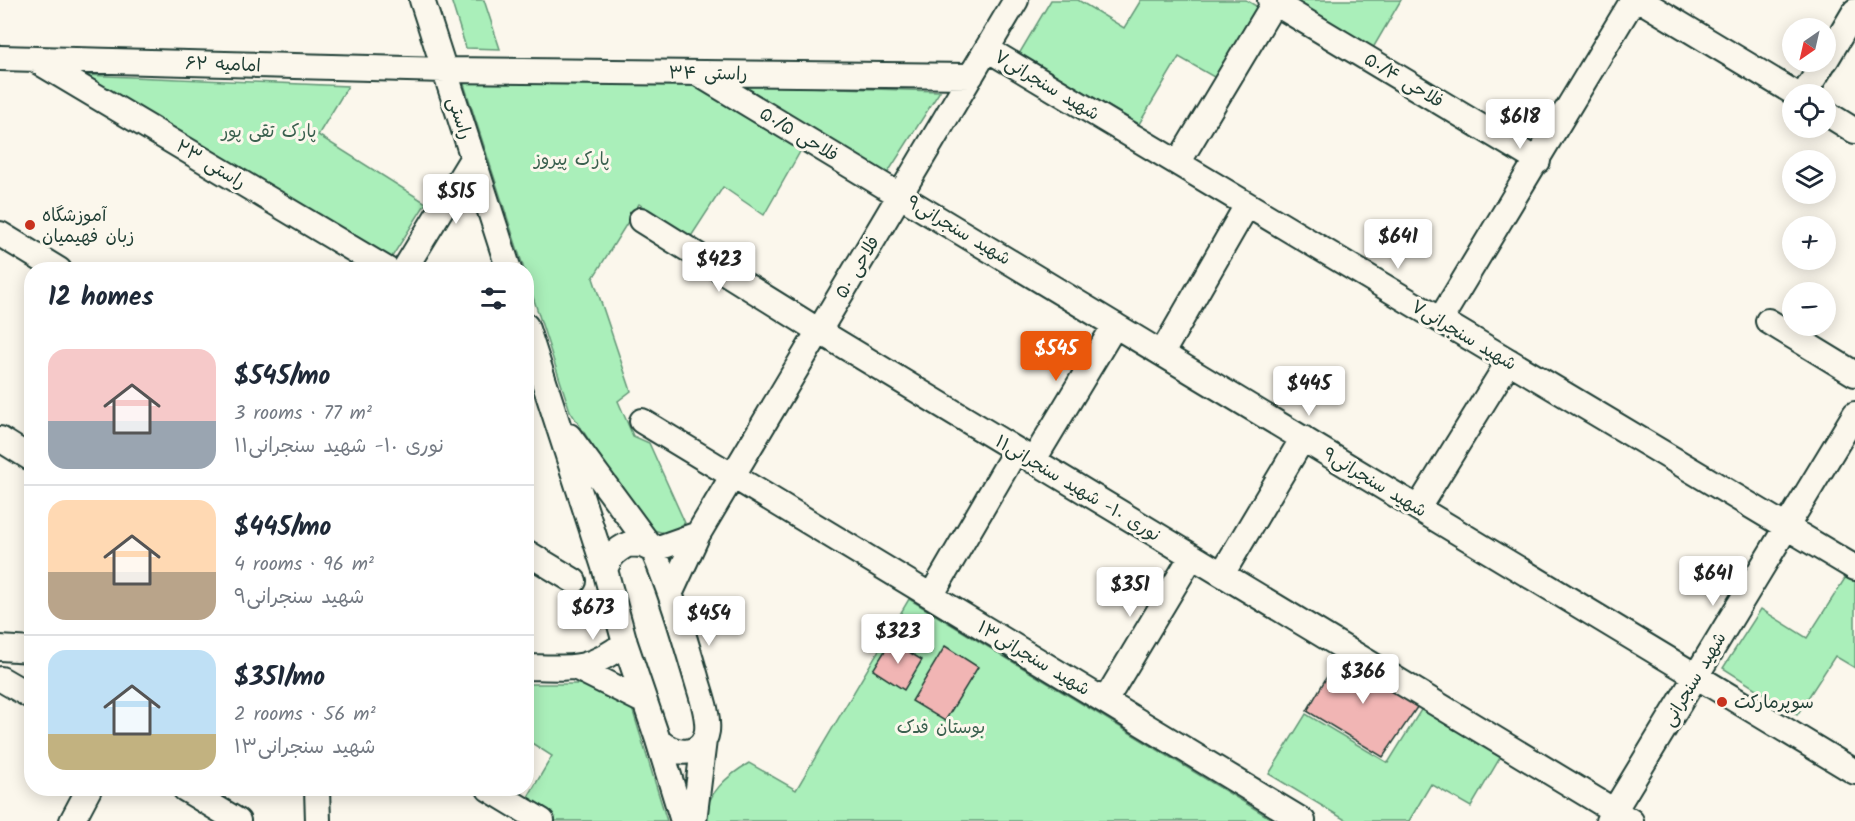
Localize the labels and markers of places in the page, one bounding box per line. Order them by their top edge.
pin: $618 [1484,99,1556,150]
pin: $515 [420,174,492,225]
place label: آموزشگاه زبان فهیمیان [42,202,134,252]
marker: آموزشگاه زبان فهیمیان [23,218,37,232]
pin: $641 [1362,219,1434,270]
pin: $423 [683,242,755,293]
pin: $545 [1020,331,1092,382]
pin: $445 [1273,366,1345,417]
pin: $641 [1677,556,1749,607]
pin: $351 [1094,567,1166,618]
pin: $673 [557,590,629,641]
pin: $454 [673,596,745,647]
pin: $323 [862,614,934,665]
pin: $366 [1327,654,1399,705]
place label: سوپرمارکت [1734,689,1814,718]
marker: سوپرمارکت [1715,695,1729,709]

